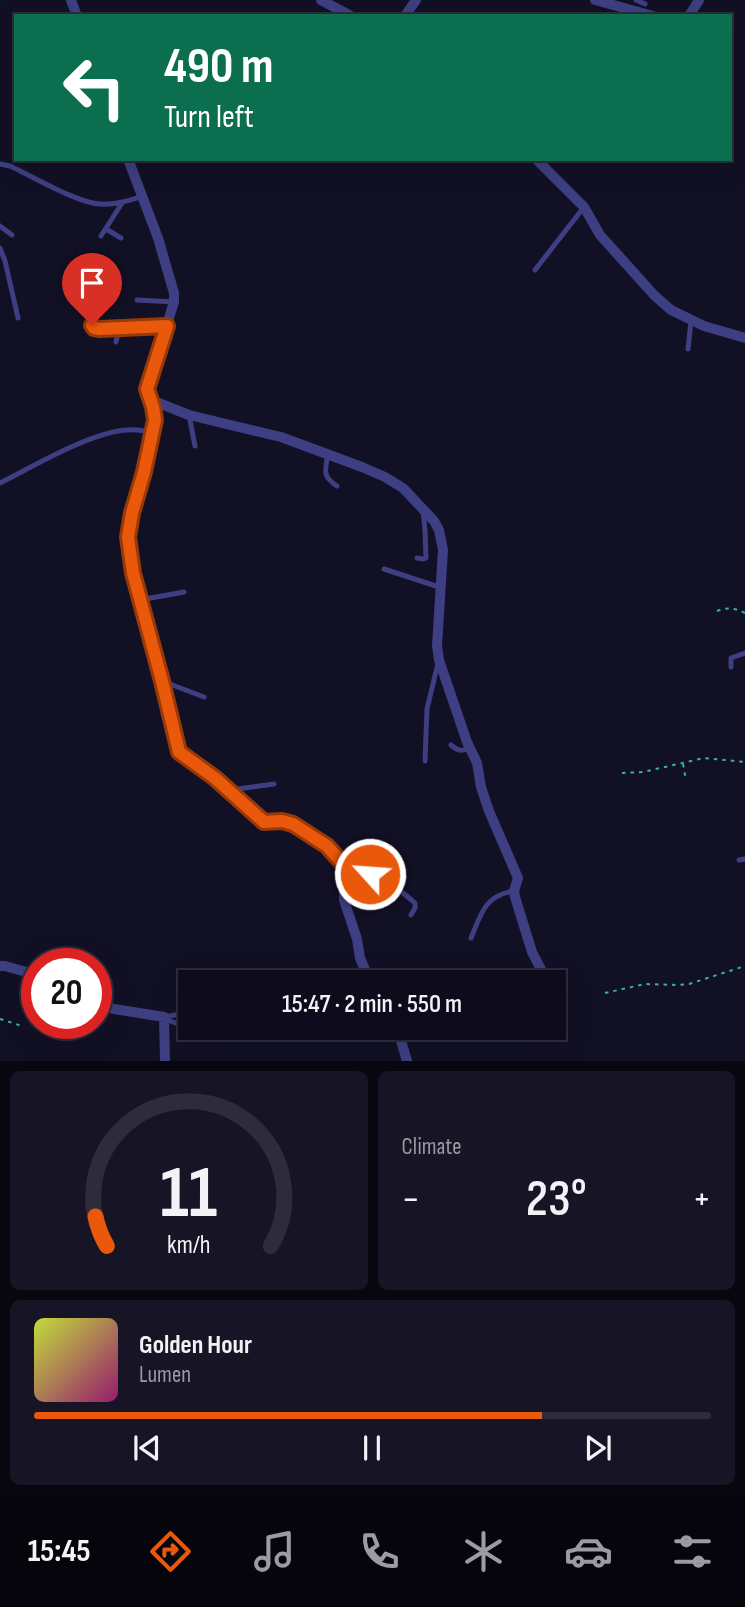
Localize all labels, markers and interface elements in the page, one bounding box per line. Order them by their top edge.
text: 490 m [164,38,274,97]
icon: left [49,42,140,133]
text: Turn left [164,98,254,137]
pin [62,253,122,325]
icon: arrive [73,264,111,302]
position arrow [333,837,407,911]
speed limit sign: 20 [21,948,112,1039]
text: 15:47 · 2 min · 550 m [282,989,462,1020]
text: Climate [402,1133,461,1161]
text: 11 [160,1151,217,1239]
text: 23° [526,1168,587,1231]
text: − [402,1177,420,1222]
text: + [692,1177,711,1222]
text: km/h [167,1230,210,1261]
text: Golden Hour [139,1330,252,1361]
text: Lumen [139,1361,191,1389]
icon: previous [128,1429,166,1467]
icon: pause [353,1429,391,1467]
icon: next [579,1429,617,1467]
icon: directions [146,1527,195,1576]
icon: music [250,1527,299,1576]
icon: phone [355,1527,404,1576]
icon: climate [459,1527,508,1576]
icon: car [564,1527,613,1576]
icon: filters [668,1527,717,1576]
text: 15:45 [28,1532,90,1571]

